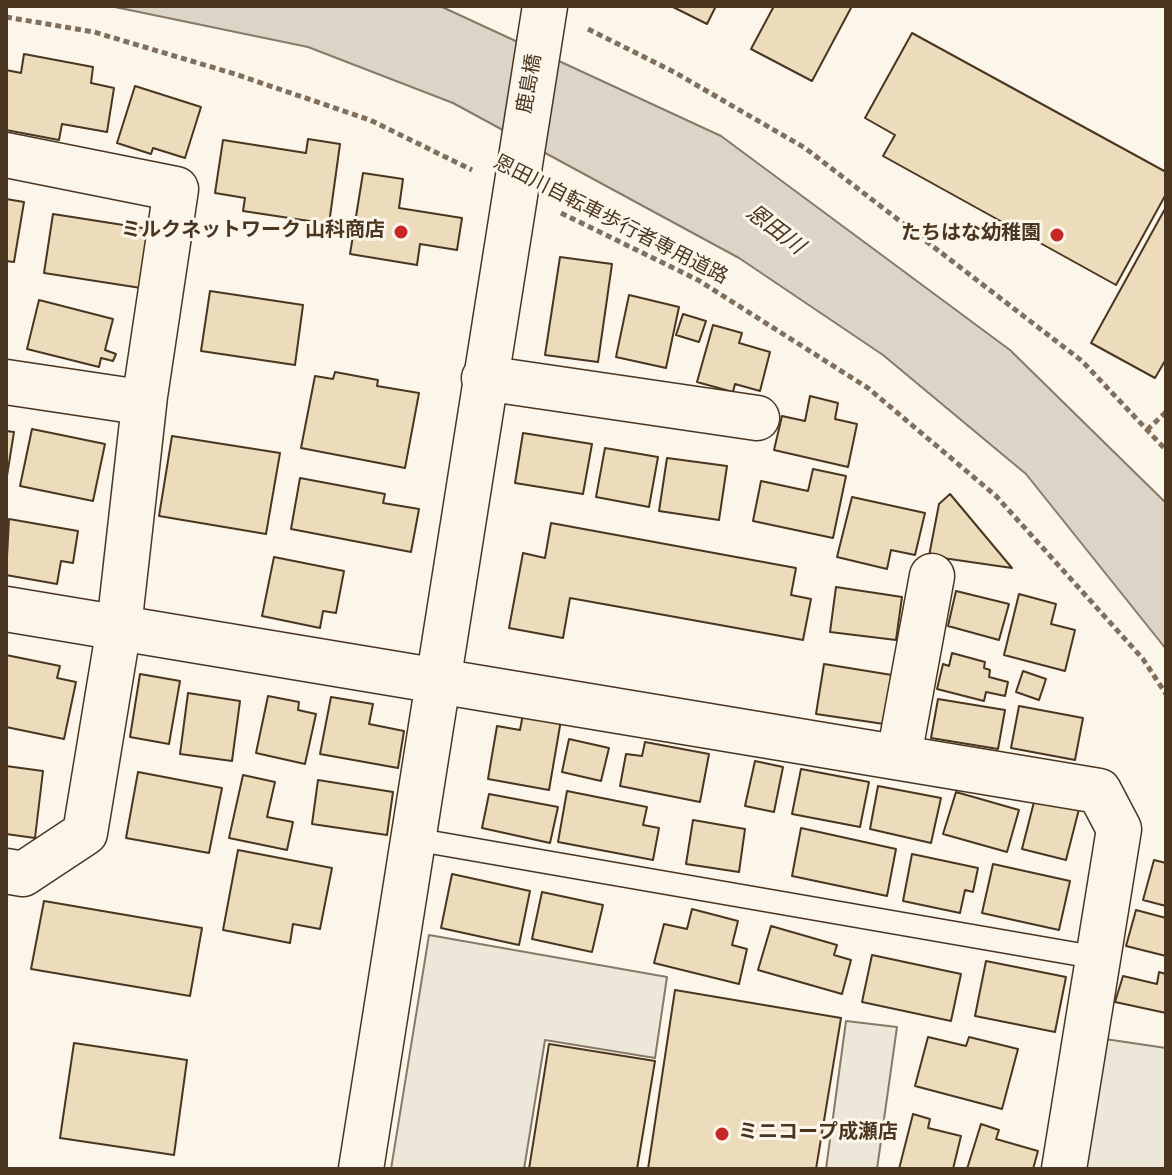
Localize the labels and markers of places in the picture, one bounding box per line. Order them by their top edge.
place label: ミルクネットワーク 山科商店 [121,220,385,244]
marker: ミルクネットワーク 山科商店 [392,223,410,241]
place label: たちはな幼稚園 [901,223,1041,247]
marker: たちはな幼稚園 [1048,226,1066,244]
place label: ミニコープ成瀬店 [738,1122,898,1146]
marker: ミニコープ成瀬店 [713,1125,731,1143]

